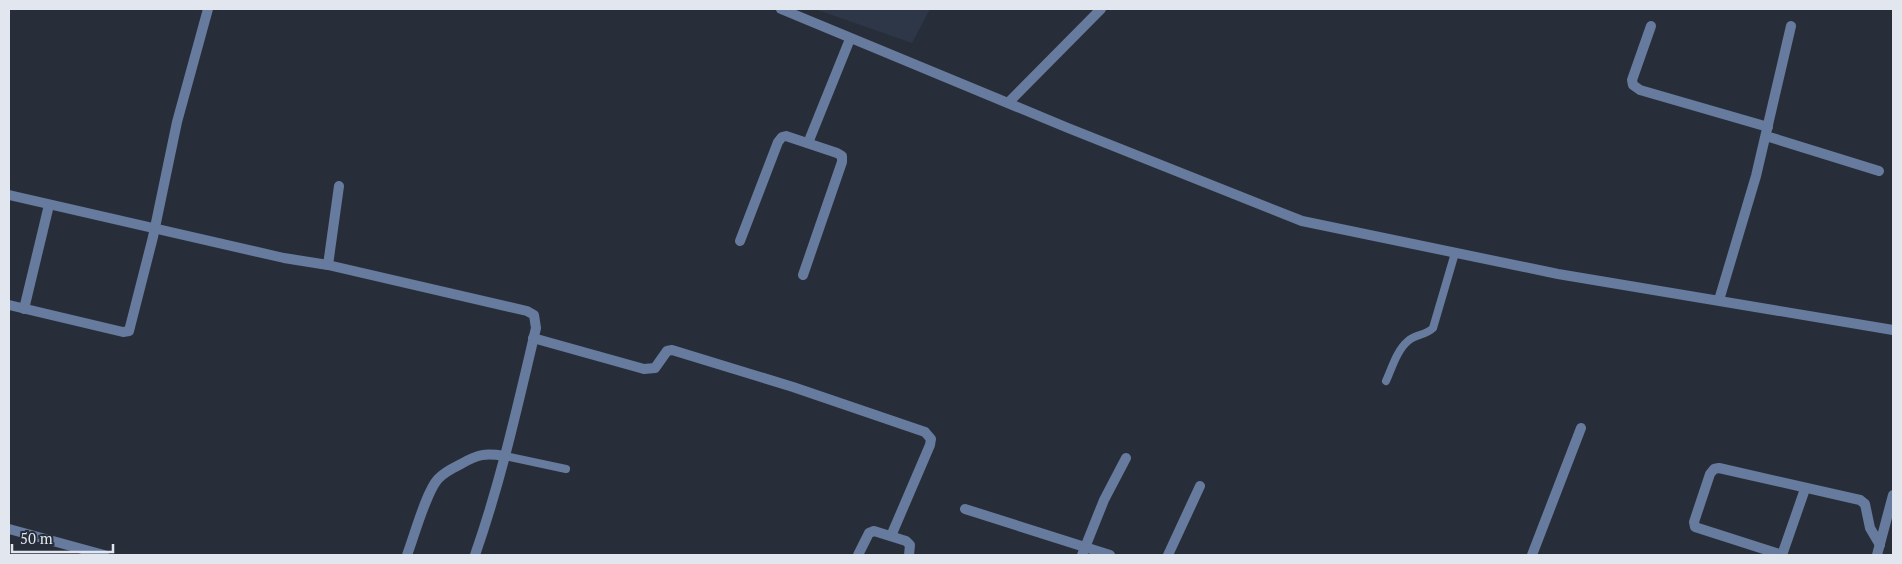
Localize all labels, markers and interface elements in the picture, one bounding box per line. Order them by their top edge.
scale bar [12,522,114,554]
text: 50 m [20,528,53,548]

